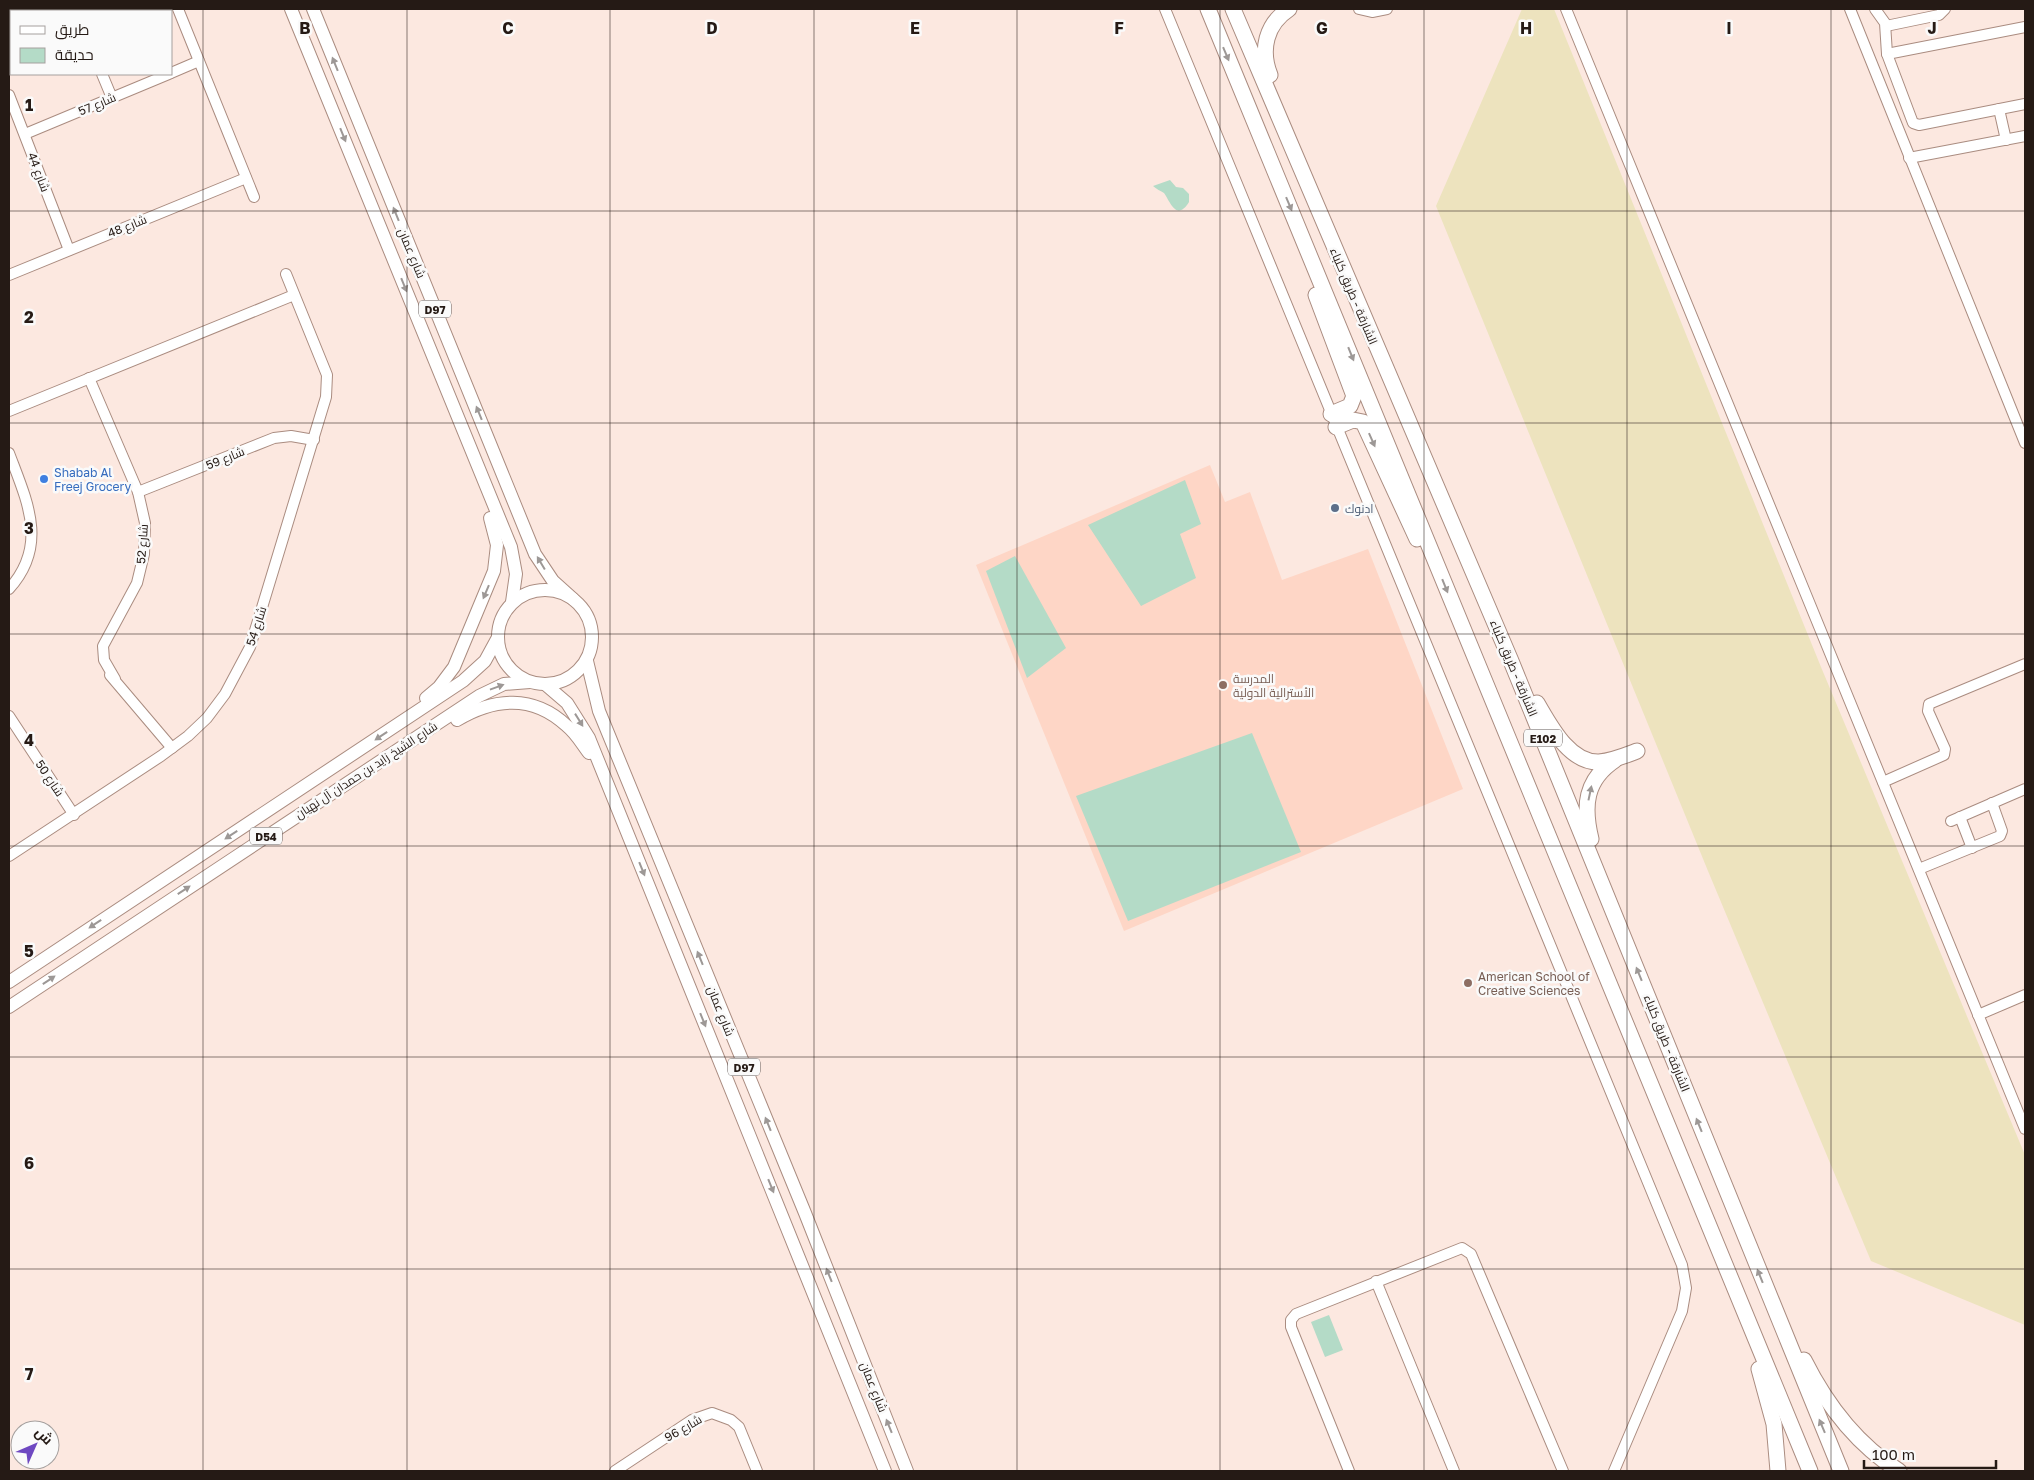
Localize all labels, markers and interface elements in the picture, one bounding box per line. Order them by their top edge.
legend [10,10,172,75]
text: B [299,18,311,38]
text: C [502,18,514,38]
text: D [706,18,718,38]
text: E [910,18,920,38]
text: F [1114,18,1124,38]
text: G [1316,18,1328,38]
text: H [1520,18,1532,38]
text: I [1726,18,1732,38]
text: J [1927,18,1937,38]
text: طريق [55,20,89,40]
text: حديقة [55,45,94,63]
one-way arrow [1223,47,1231,61]
one-way arrow [331,56,339,71]
street label: شارع 57 [76,89,119,120]
text: 1 [25,95,33,115]
one-way arrow [339,128,347,142]
street label: شارع 44 [24,150,53,194]
one-way arrow [1285,197,1293,211]
one-way arrow [392,206,400,221]
street label: شارع 48 [105,211,149,242]
street label: شارع عمان [394,226,429,281]
street label: الشارقة - طريق كلباء [1327,245,1381,347]
one-way arrow [400,278,408,293]
road number: D97 [419,300,451,318]
text: 2 [24,307,34,327]
one-way arrow [1347,347,1355,361]
one-way arrow [475,405,483,420]
one-way arrow [1368,433,1376,447]
street label: شارع 59 [203,443,247,473]
place label: Shabab Al Freej Grocery [54,465,132,494]
marker: Shabab Al Freej Grocery [38,473,50,485]
place label: ادنوك [1345,501,1374,516]
marker: ادنوك [1329,502,1341,514]
text: 3 [24,518,34,538]
street label: شارع 52 [133,523,152,565]
one-way arrow [536,556,545,569]
one-way arrow [1442,578,1449,593]
one-way arrow [481,585,489,599]
street label: شارع 54 [243,604,270,648]
street label: الشارقة - طريق كلباء [1487,617,1541,719]
place label: المدرسة الأسترالية الدولية [1233,671,1314,700]
marker: المدرسة الأسترالية الدولية [1217,679,1229,691]
one-way arrow [490,683,505,691]
one-way arrow [574,713,584,726]
street label: شارع الشيخ زايد بن حمدان آل نهيان [292,718,441,822]
text: 4 [24,730,34,750]
road number: E102 [1524,730,1562,746]
one-way arrow [374,731,388,740]
street label: شارع 50 [32,757,68,800]
one-way arrow [1586,786,1594,801]
road number: D54 [250,828,282,844]
one-way arrow [224,830,237,839]
one-way arrow [638,862,646,877]
one-way arrow [178,885,191,894]
one-way arrow [88,919,102,929]
text: 5 [24,941,34,961]
one-way arrow [695,951,703,965]
one-way arrow [1635,967,1642,982]
place label: American School of Creative Sciences [1478,969,1590,998]
one-way arrow [43,975,56,985]
marker: American School of Creative Sciences [1462,977,1474,989]
street label: شارع عمان [703,984,738,1039]
street label: الشارقة - طريق كلباء [1641,992,1693,1094]
one-way arrow [700,1013,708,1027]
road number: D97 [728,1058,760,1076]
one-way arrow [764,1117,772,1131]
one-way arrow [1695,1118,1703,1132]
text: 6 [24,1153,34,1173]
one-way arrow [768,1179,776,1194]
one-way arrow [825,1268,833,1282]
one-way arrow [1756,1268,1764,1283]
street label: شارع عمان [856,1360,891,1415]
text: 7 [25,1364,34,1384]
street label: شارع 96 [662,1411,705,1446]
one-way arrow [885,1418,893,1433]
one-way arrow [1818,1418,1826,1433]
north arrow [10,1420,60,1470]
text: ش [31,1423,57,1449]
scale bar [1864,1438,1996,1470]
text: 100 m [1872,1445,1915,1463]

